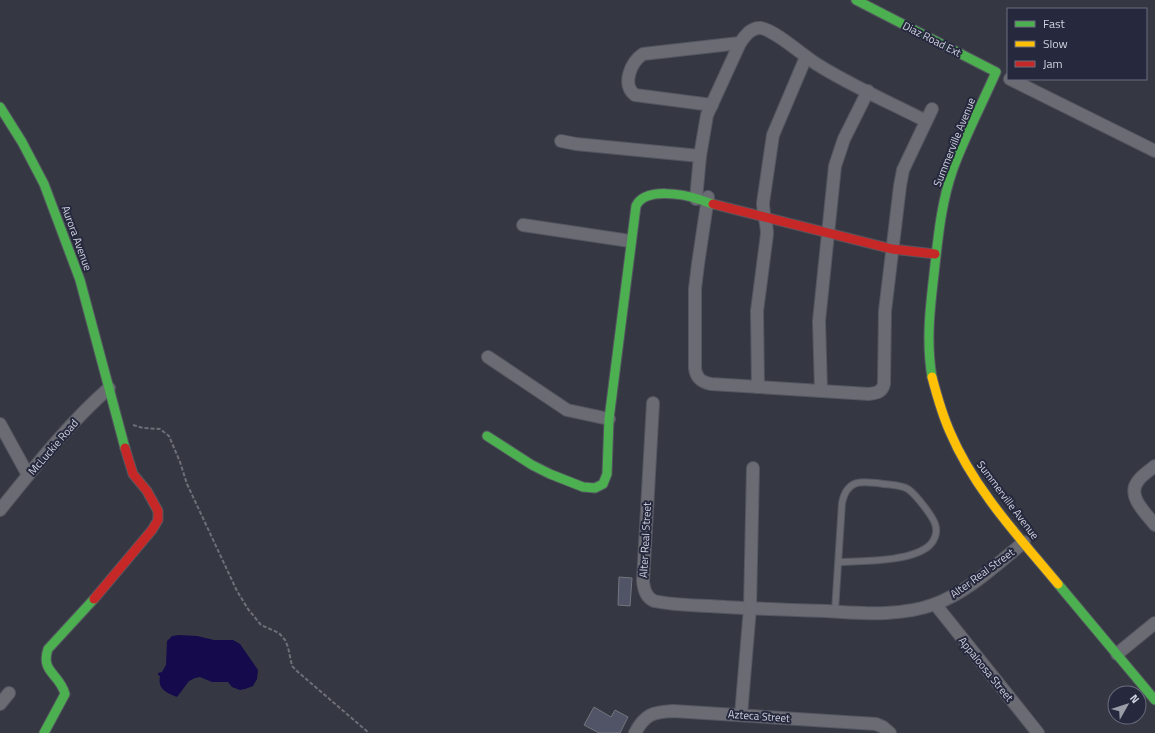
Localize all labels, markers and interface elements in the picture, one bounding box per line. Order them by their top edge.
legend [1007,8,1147,80]
text: Fast [1043,14,1066,33]
street label: Diaz Road Ext [900,17,964,61]
text: Slow [1043,34,1068,53]
text: Jam [1043,54,1063,73]
street label: Summerville Avenue [929,95,979,189]
street label: Aurora Avenue [58,203,96,273]
street label: McLuckie Road [24,415,82,478]
street label: Summerville Avenue [973,457,1043,543]
street label: Alter Real Street [635,502,655,578]
street label: Alter Real Street [947,544,1017,602]
street label: Appaloosa Street [955,633,1017,705]
north arrow [1107,685,1147,725]
text: N [1126,691,1143,707]
street label: Azteca Street [727,706,791,726]

